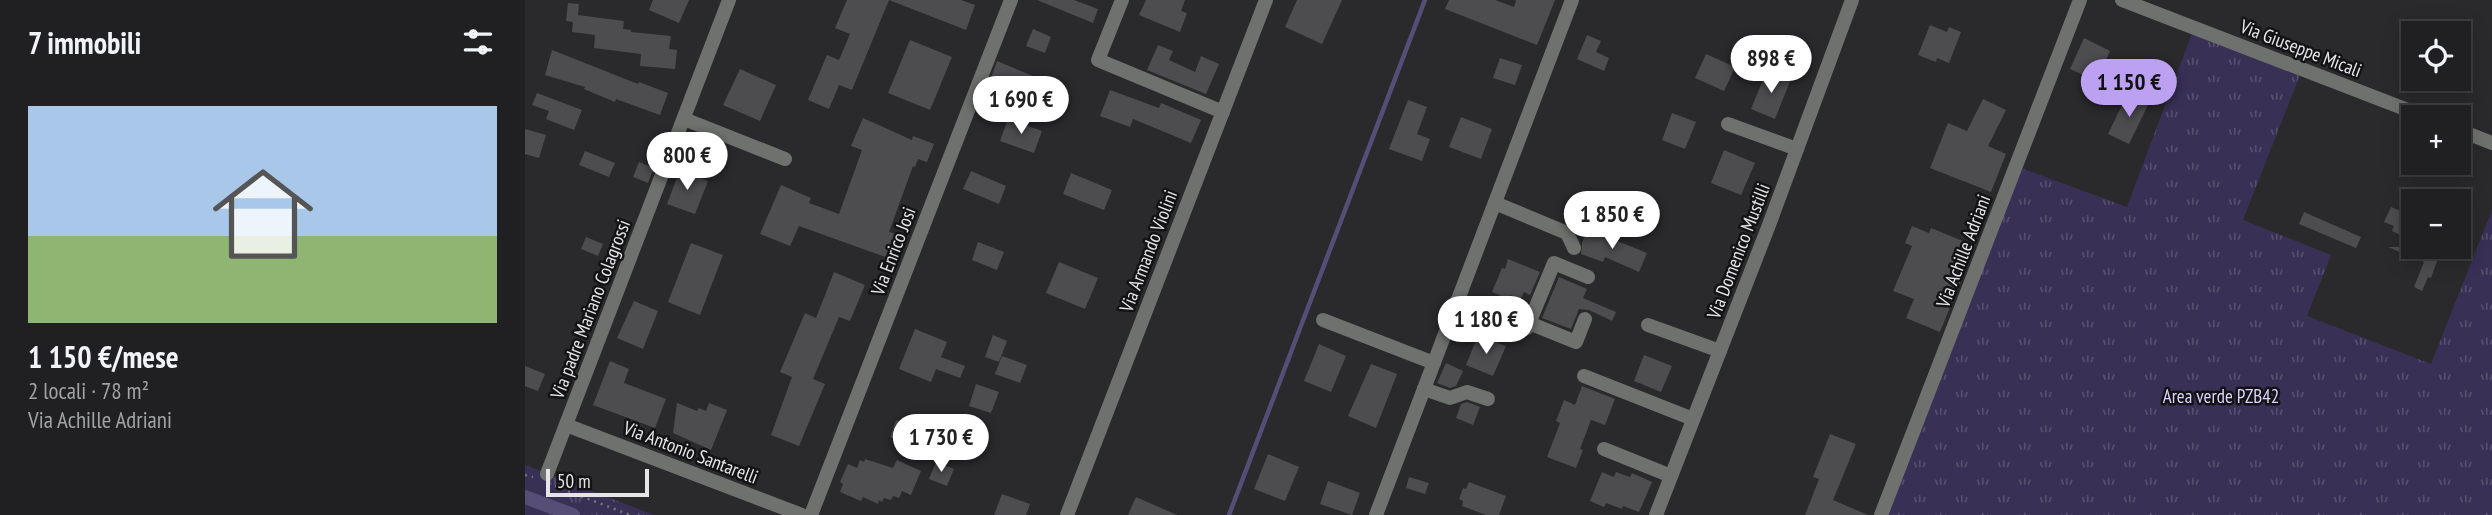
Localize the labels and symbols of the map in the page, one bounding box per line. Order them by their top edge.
street label: Via Giuseppe Micali [2236,13,2365,82]
pin: 898 € [1722,36,1820,95]
pin: 1 150 € [2064,60,2194,119]
pin: 1 690 € [956,76,1086,136]
pin: 800 € [638,132,736,192]
street label: Via Domenico Mustilli [1701,180,1775,323]
street label: Via Armando Violini [1113,187,1182,316]
pin: 1 850 € [1547,191,1677,251]
street label: Via Achille Adriani [1930,191,1996,312]
street label: Via Enrico Josi [865,204,921,299]
street label: Via padre Mariano Colagrossi [544,216,635,403]
pin: 1 180 € [1421,296,1551,356]
park label: Area verde PZB42 [2163,384,2279,408]
pin: 1 730 € [876,414,1006,474]
street label: Via Antonio Santarelli [619,415,762,489]
scale bar [546,466,649,498]

